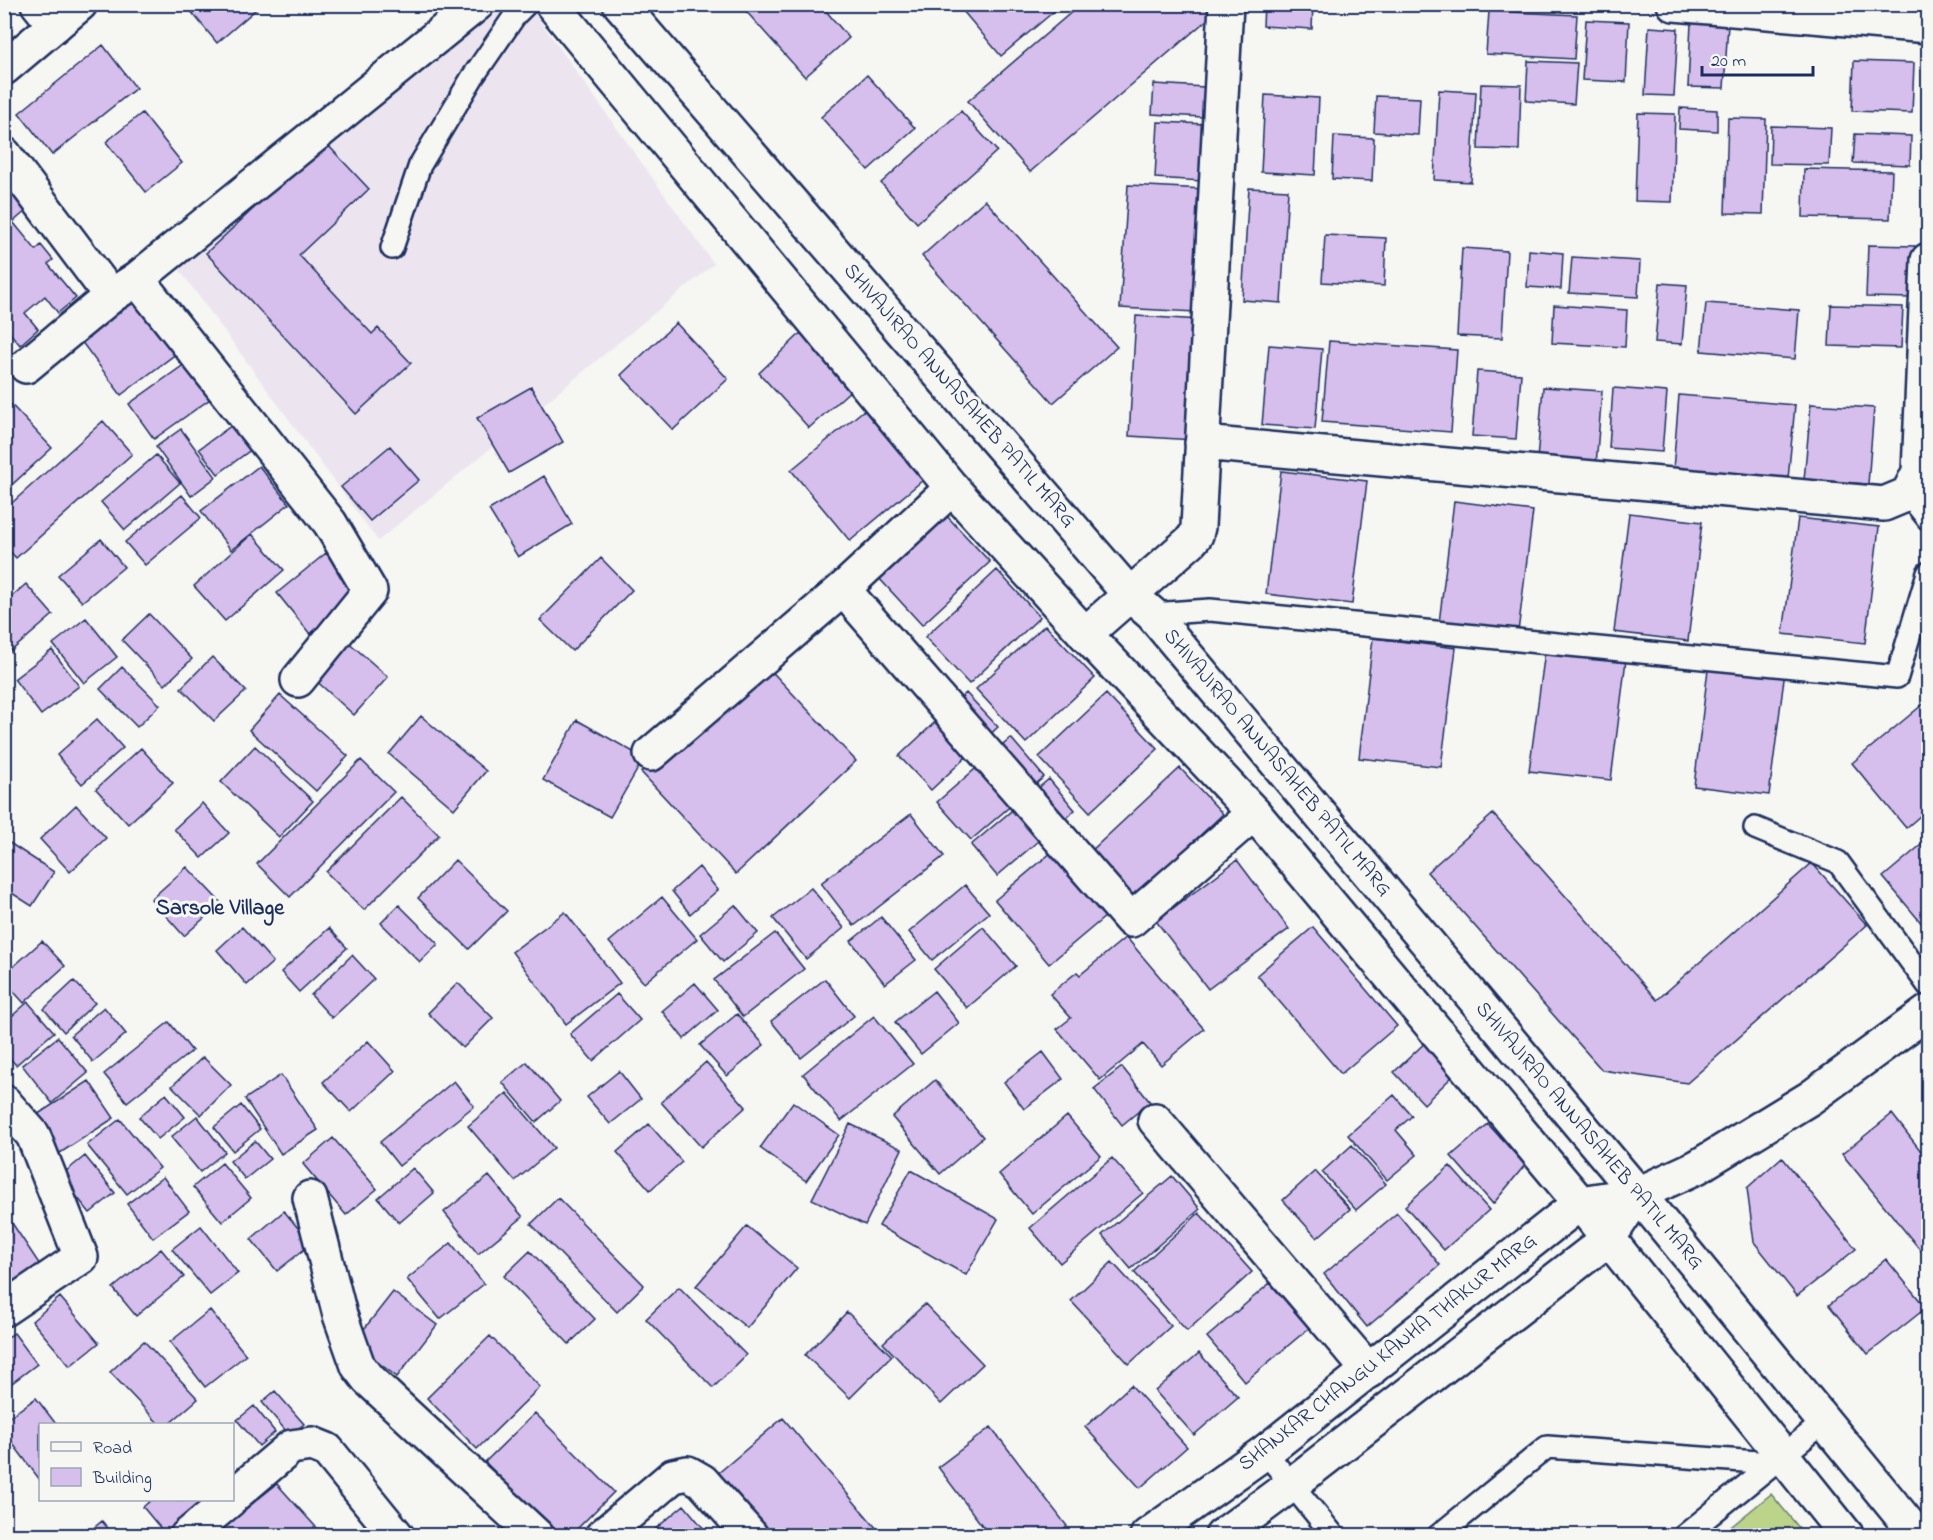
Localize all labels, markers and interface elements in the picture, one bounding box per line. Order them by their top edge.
scale bar [1702,39,1813,77]
text: 20 m [1711,49,1746,75]
street label: SHIVAJIRAO ANNASAHEB PATIL MARG [836,257,1082,535]
street label: SHIVAJIRAO ANNASAHEB PATIL MARG [1156,622,1398,904]
district label: Sarsole Village [156,893,285,926]
street label: SHIVAJIRAO ANNASAHEB PATIL MARG [1468,995,1710,1277]
street label: SHANKAR CHANGU KANHA THAKUR MARG [1233,1227,1543,1479]
legend [39,1423,234,1501]
text: Road [93,1436,132,1462]
text: Building [92,1466,152,1493]

